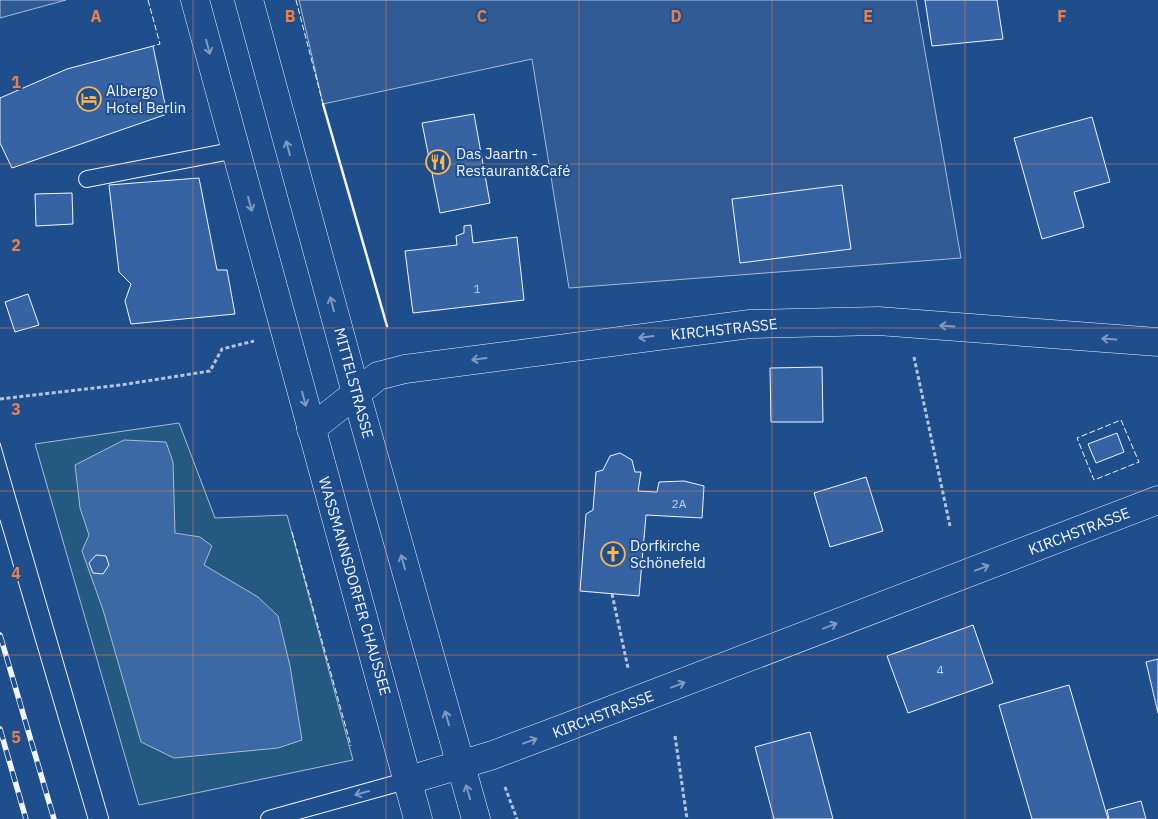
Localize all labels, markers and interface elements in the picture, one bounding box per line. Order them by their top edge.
text: A [91,6,102,26]
text: B [285,6,296,26]
text: C [477,6,487,26]
text: D [670,6,682,26]
text: E [863,6,873,26]
text: F [1057,6,1067,26]
one-way arrow [203,39,213,55]
text: 1 [11,72,21,92]
place label: Albergo Hotel Berlin [106,81,186,117]
hotel icon: Albergo Hotel Berlin [76,86,102,112]
one-way arrow [283,140,293,156]
place label: Das Jaartn - Restaurant&Café [456,144,570,180]
restaurant icon: Das Jaartn - Restaurant&Café [425,149,451,175]
one-way arrow [246,195,256,211]
text: 2 [11,235,21,255]
house number: 1 [473,281,481,296]
one-way arrow [326,297,336,313]
street label: KIRCHSTRASSE [670,314,778,344]
one-way arrow [940,321,956,331]
street label: MITTELSTRASSE [330,325,378,441]
one-way arrow [638,333,654,343]
one-way arrow [1102,334,1118,343]
one-way arrow [472,354,488,364]
one-way arrow [299,391,309,407]
text: 3 [11,399,21,419]
street label: WASSMANNSDORFER CHAUSSEE [315,474,395,698]
house number: 2A [672,496,687,511]
street label: KIRCHSTRASSE [1026,503,1132,559]
place label: Dorfkirche Schönefeld [630,536,706,572]
church icon: Dorfkirche Schönefeld [600,541,626,567]
one-way arrow [398,554,408,570]
text: 4 [11,563,21,583]
one-way arrow [973,563,989,572]
one-way arrow [822,621,837,630]
house number: 4 [936,662,944,677]
one-way arrow [670,680,685,689]
street label: KIRCHSTRASSE [550,686,656,742]
one-way arrow [442,711,451,727]
text: 5 [11,727,21,747]
one-way arrow [522,736,537,745]
one-way arrow [463,785,473,801]
one-way arrow [354,789,370,798]

